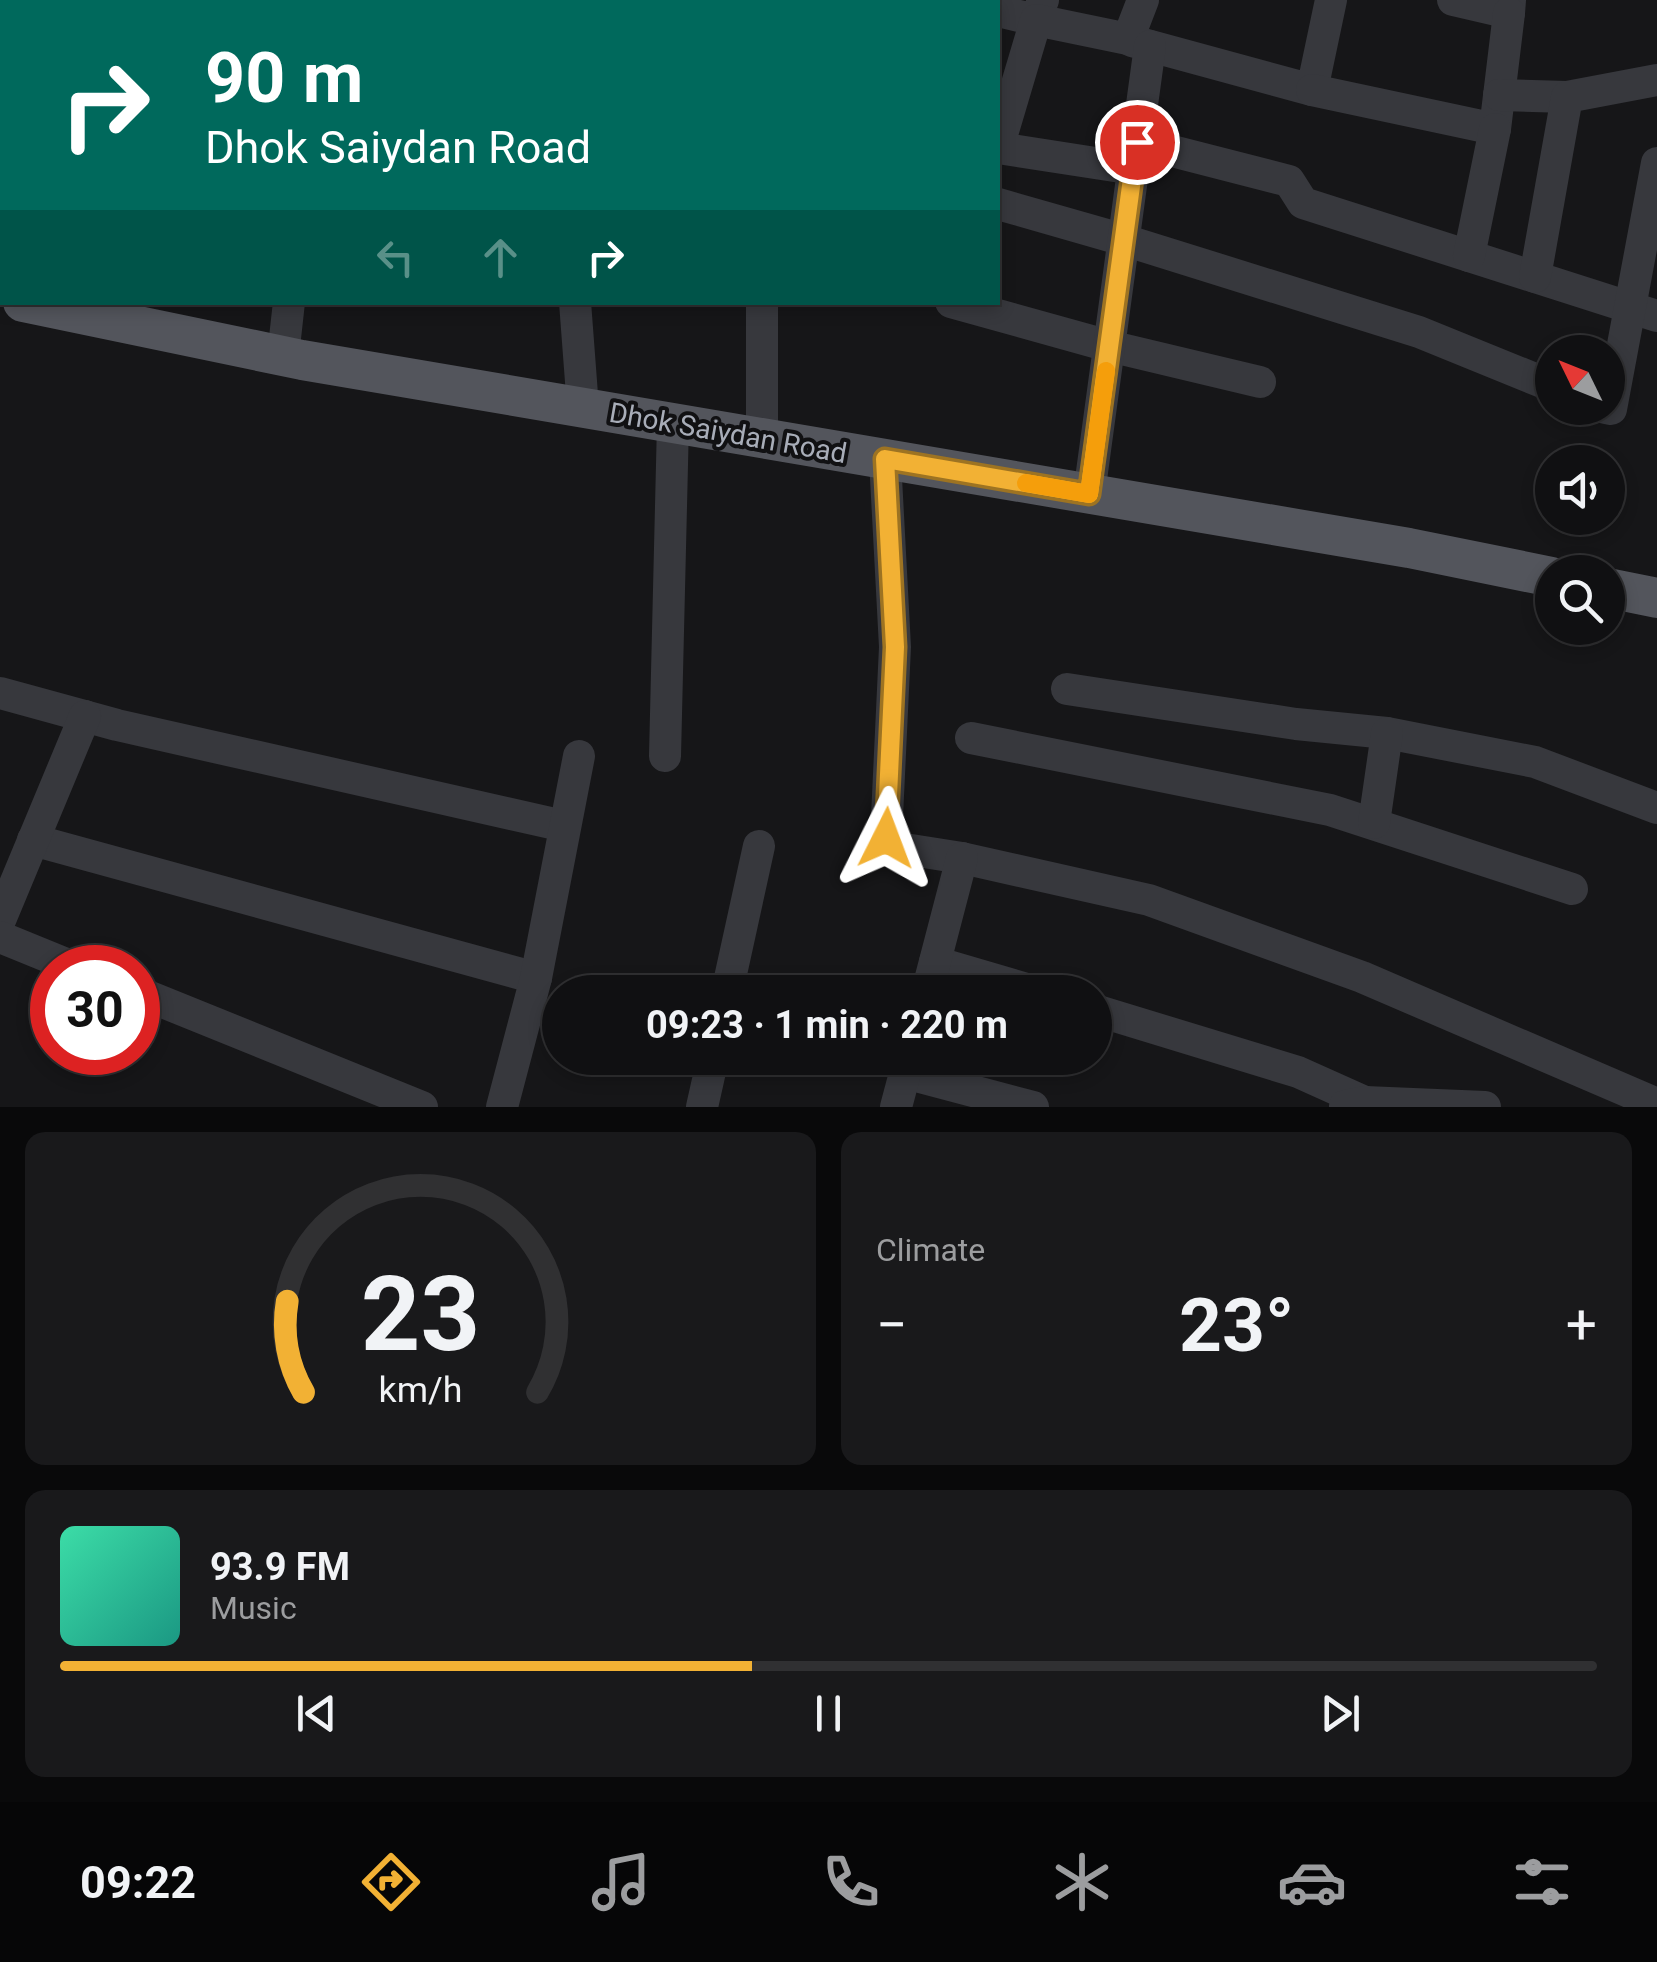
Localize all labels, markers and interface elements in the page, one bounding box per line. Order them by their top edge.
text: 90 m [205,37,363,119]
icon: right [40,40,170,170]
pin [1095,100,1180,185]
icon: arrive [1110,115,1165,170]
text: Dhok Saiydan Road [205,121,591,174]
icon: left [368,230,423,285]
icon: ahead [473,230,528,285]
icon: right [578,230,633,285]
north arrow [1535,335,1625,425]
map controls [1535,335,1625,645]
street label: Dhok Saiydan Road [607,396,849,470]
button: sound [1535,445,1625,535]
button: search [1535,555,1625,645]
position arrow [834,786,938,890]
speed limit sign: 30 [30,945,160,1075]
text: 09:23 · 1 min · 220 m [646,1003,1008,1047]
text: Climate [876,1231,985,1269]
text: 23 [361,1254,480,1375]
text: 23° [1179,1281,1294,1369]
text: − [876,1293,907,1357]
text: + [1566,1293,1597,1357]
text: km/h [379,1369,462,1411]
text: 93.9 FM [210,1545,350,1589]
text: Music [210,1589,297,1627]
icon: previous [289,1686,344,1741]
icon: pause [801,1686,856,1741]
icon: next [1313,1686,1368,1741]
icon: directions [356,1847,426,1917]
icon: music [586,1847,656,1917]
icon: phone [816,1847,886,1917]
icon: climate [1047,1847,1117,1917]
icon: car [1277,1847,1347,1917]
icon: filters [1507,1847,1577,1917]
text: 09:22 [80,1856,196,1909]

